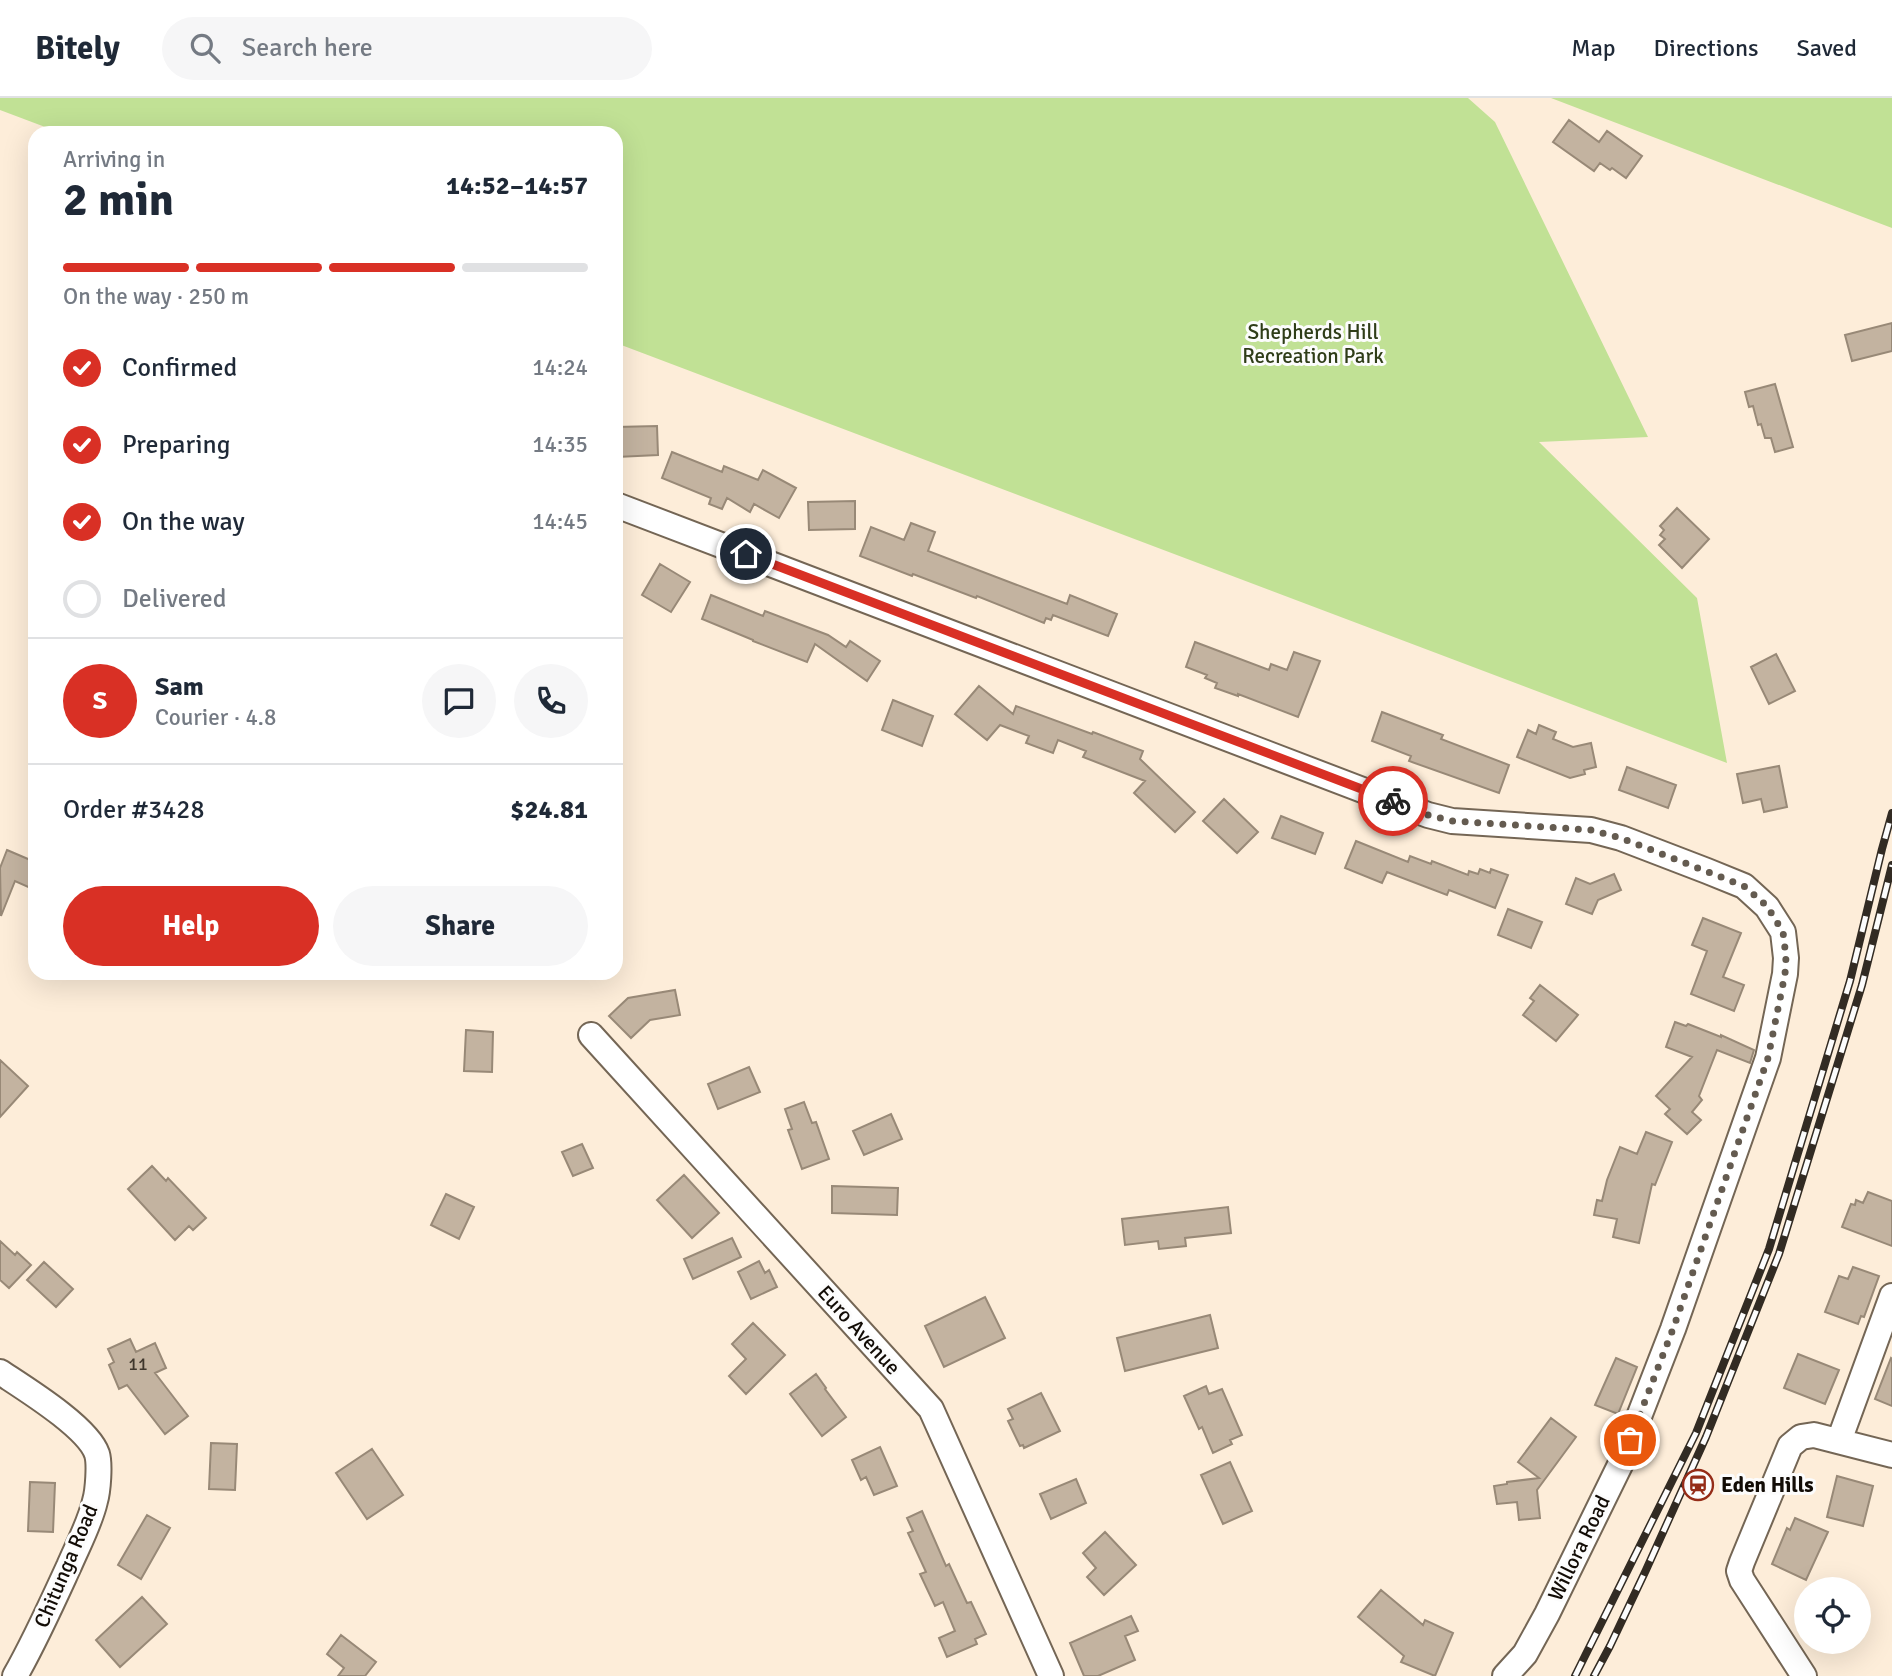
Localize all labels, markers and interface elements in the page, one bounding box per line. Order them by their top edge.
search box [162,17,652,80]
text: Bitely [35,28,120,69]
icon: search [186,29,224,67]
text: Search here [242,32,373,64]
text: Map [1571,33,1616,63]
text: Directions [1654,33,1759,63]
text: Saved [1797,33,1857,63]
text: Arriving in [63,145,165,174]
text: 14:52–14:57 [446,170,588,202]
text: 2 min [63,172,174,228]
text: On the way · 250 m [63,282,249,311]
park label: Shepherds Hill Recreation Park [1242,319,1384,369]
icon: check [63,349,101,387]
text: Confirmed [122,352,237,384]
text: 14:24 [532,353,588,382]
icon: check [63,426,101,464]
text: Preparing [122,429,230,461]
text: 14:35 [532,430,588,459]
icon: check [63,503,101,541]
text: On the way [122,506,245,538]
text: 14:45 [532,507,588,536]
pin [716,524,776,584]
icon: home [727,535,765,573]
text: Delivered [122,583,227,615]
button: chat [422,664,496,738]
button: phone [514,664,588,738]
text: Sam [155,671,204,703]
text: S [93,685,107,717]
text: Courier · 4.8 [155,703,276,732]
courier [1358,766,1428,836]
icon: bike [1374,782,1412,820]
text: Order #3428 [63,794,204,826]
text: $24.81 [510,794,588,826]
button: Help [63,886,319,966]
button: Share [333,886,588,966]
street label: Euro Avenue [812,1280,906,1380]
house number: 11 [128,1353,148,1375]
pin [1600,1410,1660,1470]
icon: bag [1611,1421,1649,1459]
station icon: Eden Hills [1681,1468,1715,1502]
place label: Eden Hills [1721,1472,1814,1498]
street label: Willora Road [1542,1491,1616,1605]
street label: Chitunga Road [28,1500,104,1632]
map controls [1794,1577,1871,1654]
button: locate [1794,1577,1871,1654]

